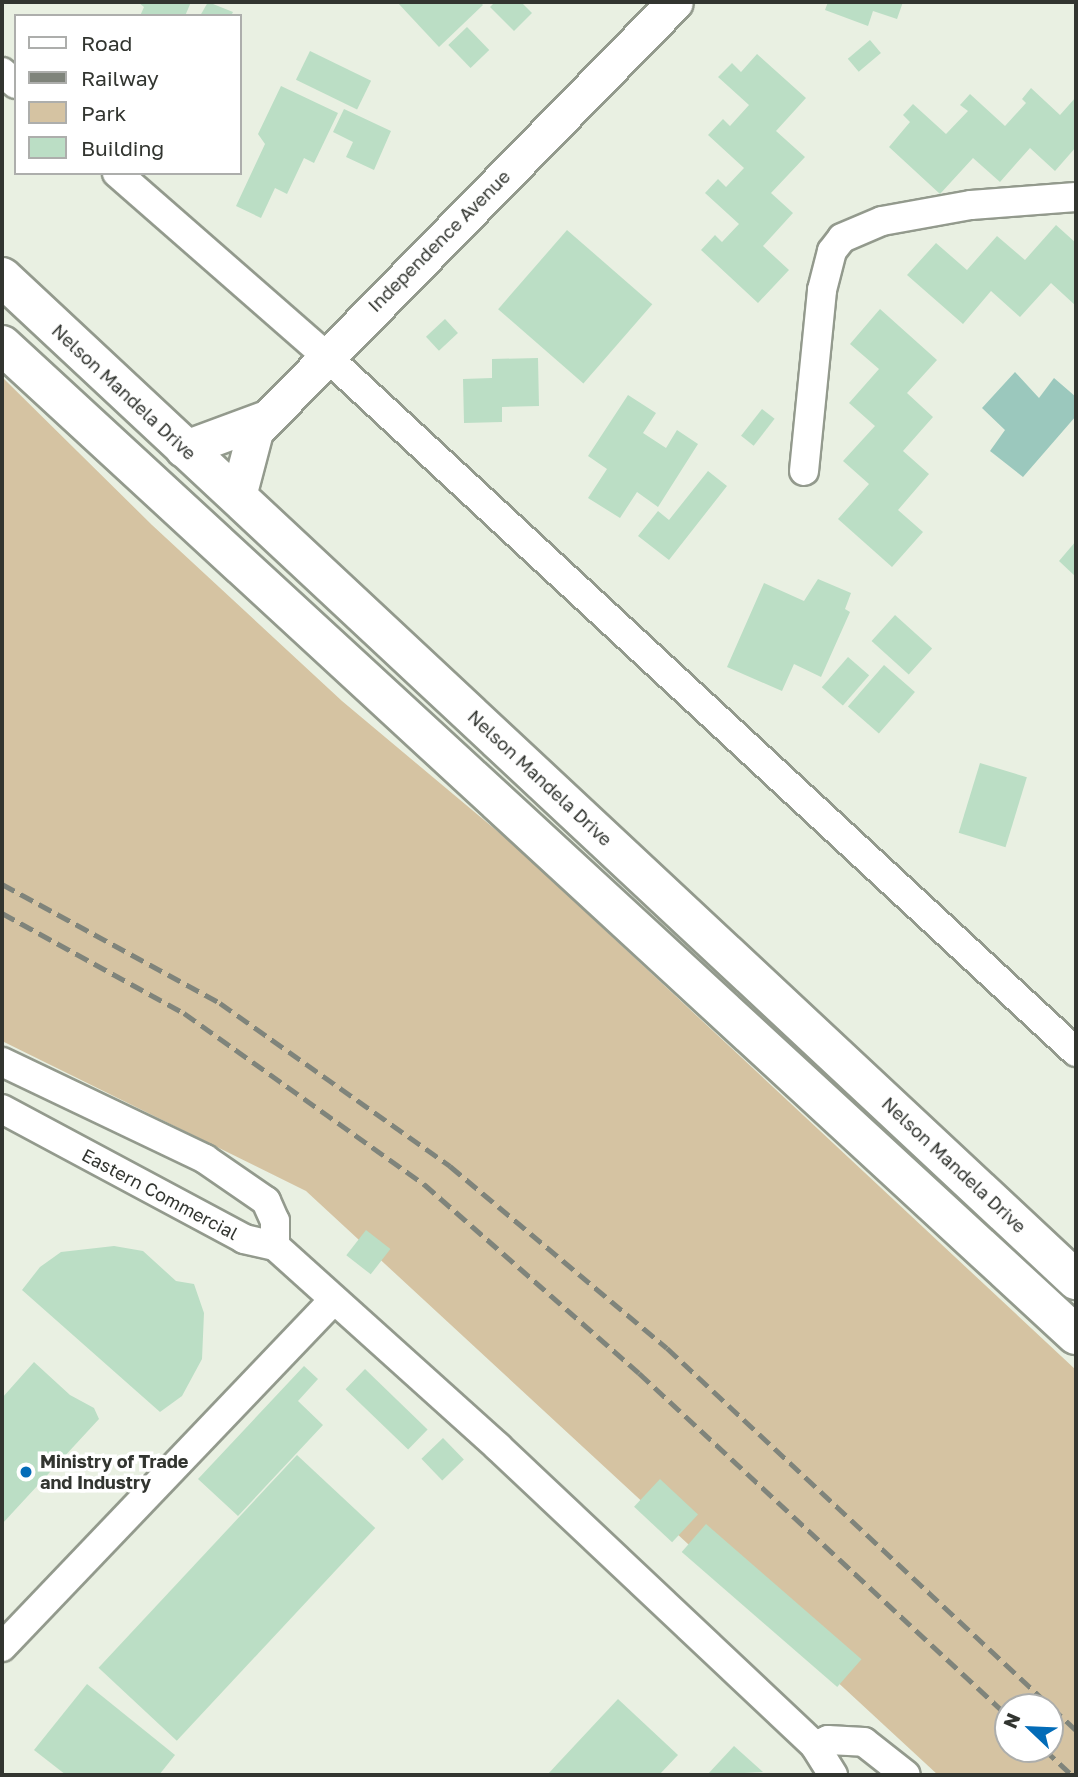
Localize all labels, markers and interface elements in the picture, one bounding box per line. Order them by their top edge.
legend [14,14,242,175]
text: Road [81,30,132,56]
text: Railway [81,65,159,91]
text: Park [81,100,126,126]
text: Building [81,135,164,161]
street label: Independence Avenue [364,166,514,316]
street label: Nelson Mandela Drive [48,320,200,464]
street label: Nelson Mandela Drive [464,706,616,850]
street label: Nelson Mandela Drive [878,1093,1030,1237]
street label: Eastern Commercial [78,1144,242,1244]
place label: Ministry of Trade and Industry [40,1451,188,1494]
marker: Ministry of Trade and Industry [18,1464,34,1480]
north arrow [994,1693,1064,1763]
text: N [998,1709,1024,1732]

